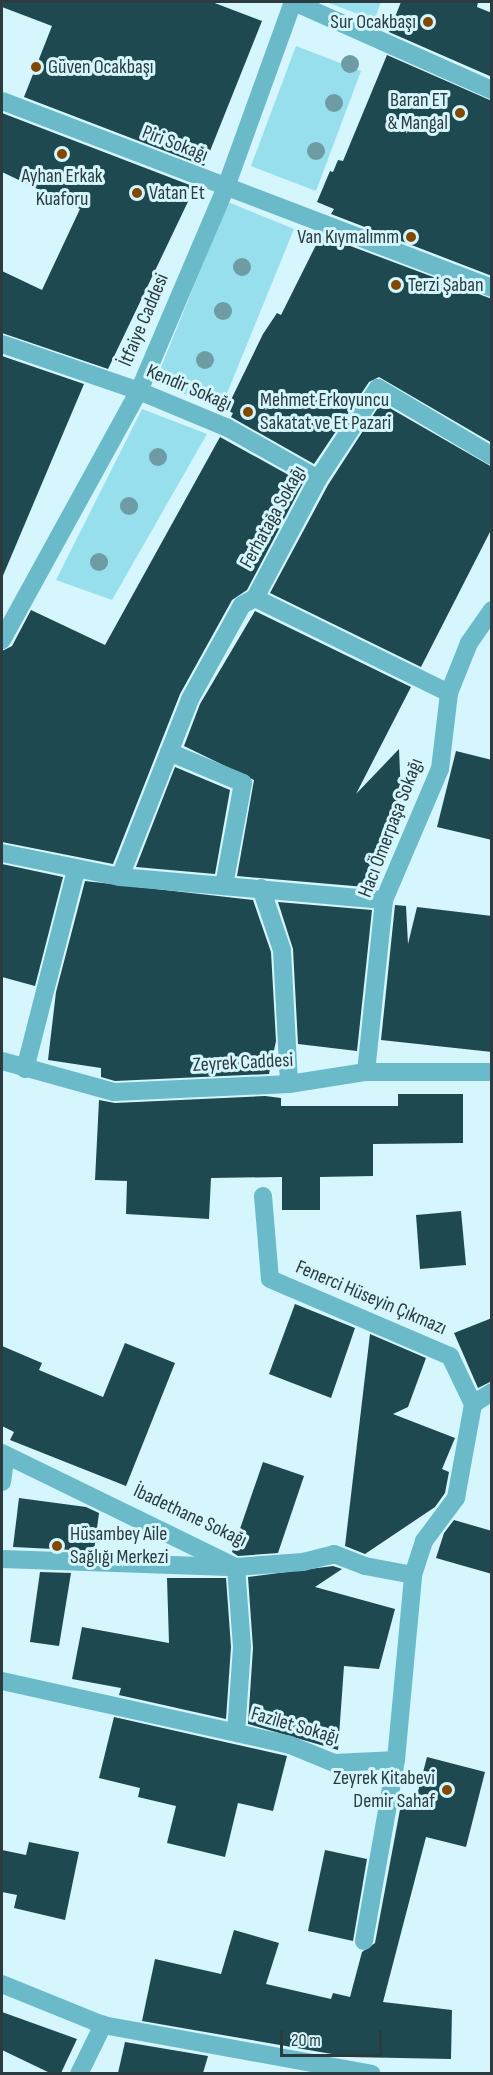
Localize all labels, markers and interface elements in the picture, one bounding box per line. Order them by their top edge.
place label: Sur Ocakbaşı [330,10,416,34]
marker: Sur Ocakbaşı [421,15,435,29]
place label: Güven Ocakbaşı [48,55,154,79]
marker: Güven Ocakbaşı [29,60,43,74]
place label: Baran ET & Mangal [387,89,448,136]
marker: Baran ET & Mangal [453,106,467,120]
street label: Piri Sokağı [139,120,211,168]
marker: Ayhan Erkak Kuaforu [55,147,69,161]
place label: Ayhan Erkak Kuaforu [22,164,102,211]
place label: Vatan Et [149,181,205,205]
marker: Vatan Et [130,186,144,200]
place label: Van Kıymalımm [297,225,399,249]
marker: Van Kıymalımm [404,230,418,244]
street label: İtfaiye Caddesi [114,270,174,370]
place label: Terzi Şaban [408,273,483,297]
marker: Terzi Şaban [389,278,403,292]
street label: Kendir Sokağı [143,359,235,417]
place label: Mehmet Erkoyuncu Sakatat ve Et Pazari [260,388,391,435]
marker: Mehmet Erkoyuncu Sakatat ve Et Pazari [241,405,255,419]
street label: Ferhatağa Sokağı [235,462,311,572]
street label: Hacı Ömerpaşa Sokağı [353,755,429,901]
street label: Zeyrek Caddesi [192,1048,294,1078]
street label: Fenerci Hüseyin Çıkmazı [292,1255,450,1341]
street label: İbadethane Sokağı [129,1479,251,1553]
place label: Hüsambey Aile Sağlığı Merkezi [70,1523,168,1570]
marker: Hüsambey Aile Sağlığı Merkezi [48,1537,66,1555]
street label: Fazilet Sokağı [248,1702,342,1750]
place label: Zeyrek Kitabevi Demir Sahaf [333,1766,435,1813]
marker: Zeyrek Kitabevi Demir Sahaf [440,1783,454,1797]
scale bar [283,2018,385,2056]
text: 20 m [291,2030,321,2051]

